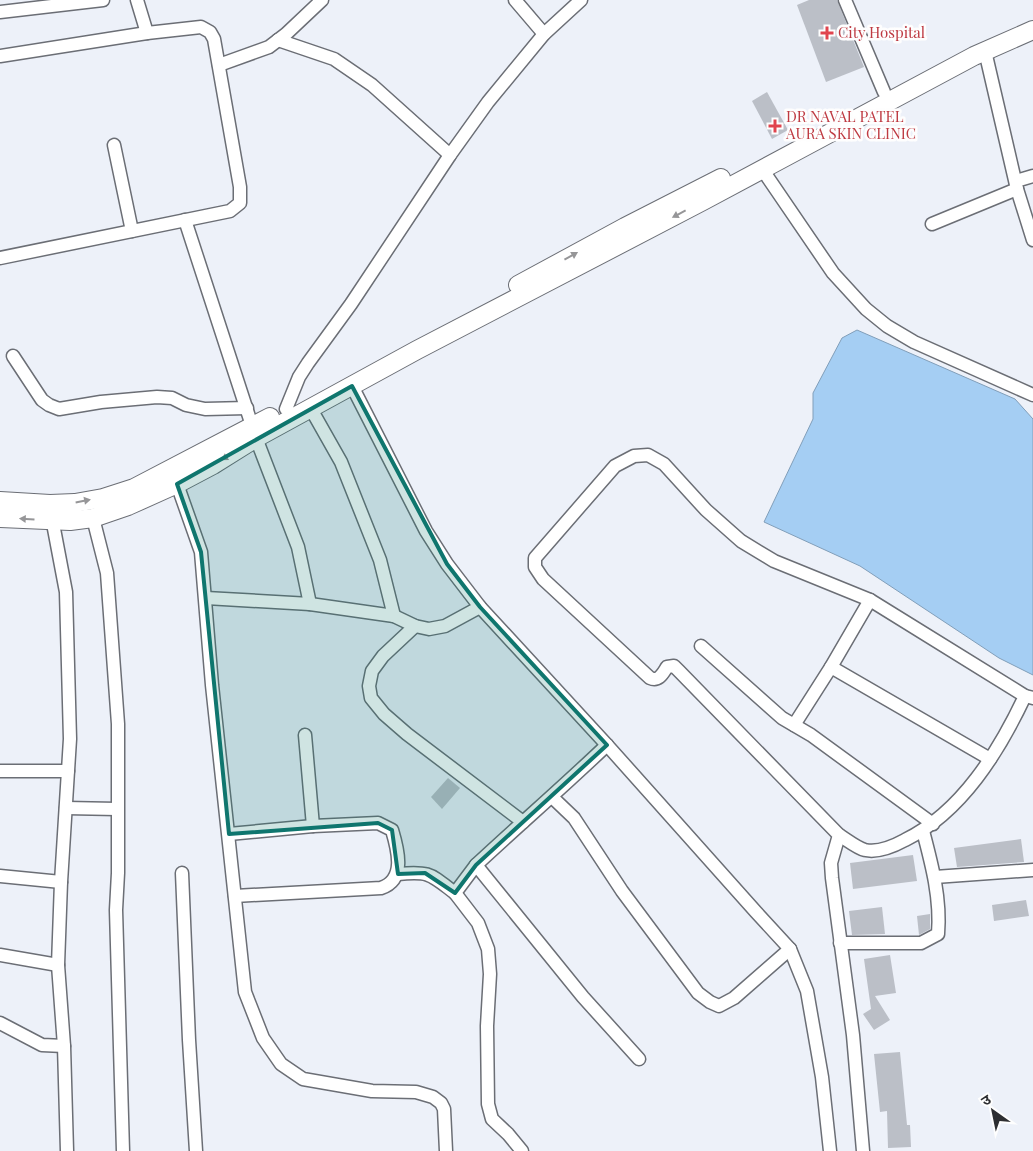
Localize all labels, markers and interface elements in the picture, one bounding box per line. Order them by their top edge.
place label: City Hospital [838,22,925,42]
marker: City Hospital [820,26,834,40]
place label: DR NAVAL PATEL AURA SKIN CLINIC [785,106,916,143]
marker: DR NAVAL PATEL AURA SKIN CLINIC [768,119,782,133]
one-way arrow [672,209,686,218]
one-way arrow [564,252,579,260]
one-way arrow [221,451,234,461]
one-way arrow [76,497,92,505]
one-way arrow [19,515,35,523]
north arrow [968,1086,1018,1136]
text: उ [977,1089,995,1110]

